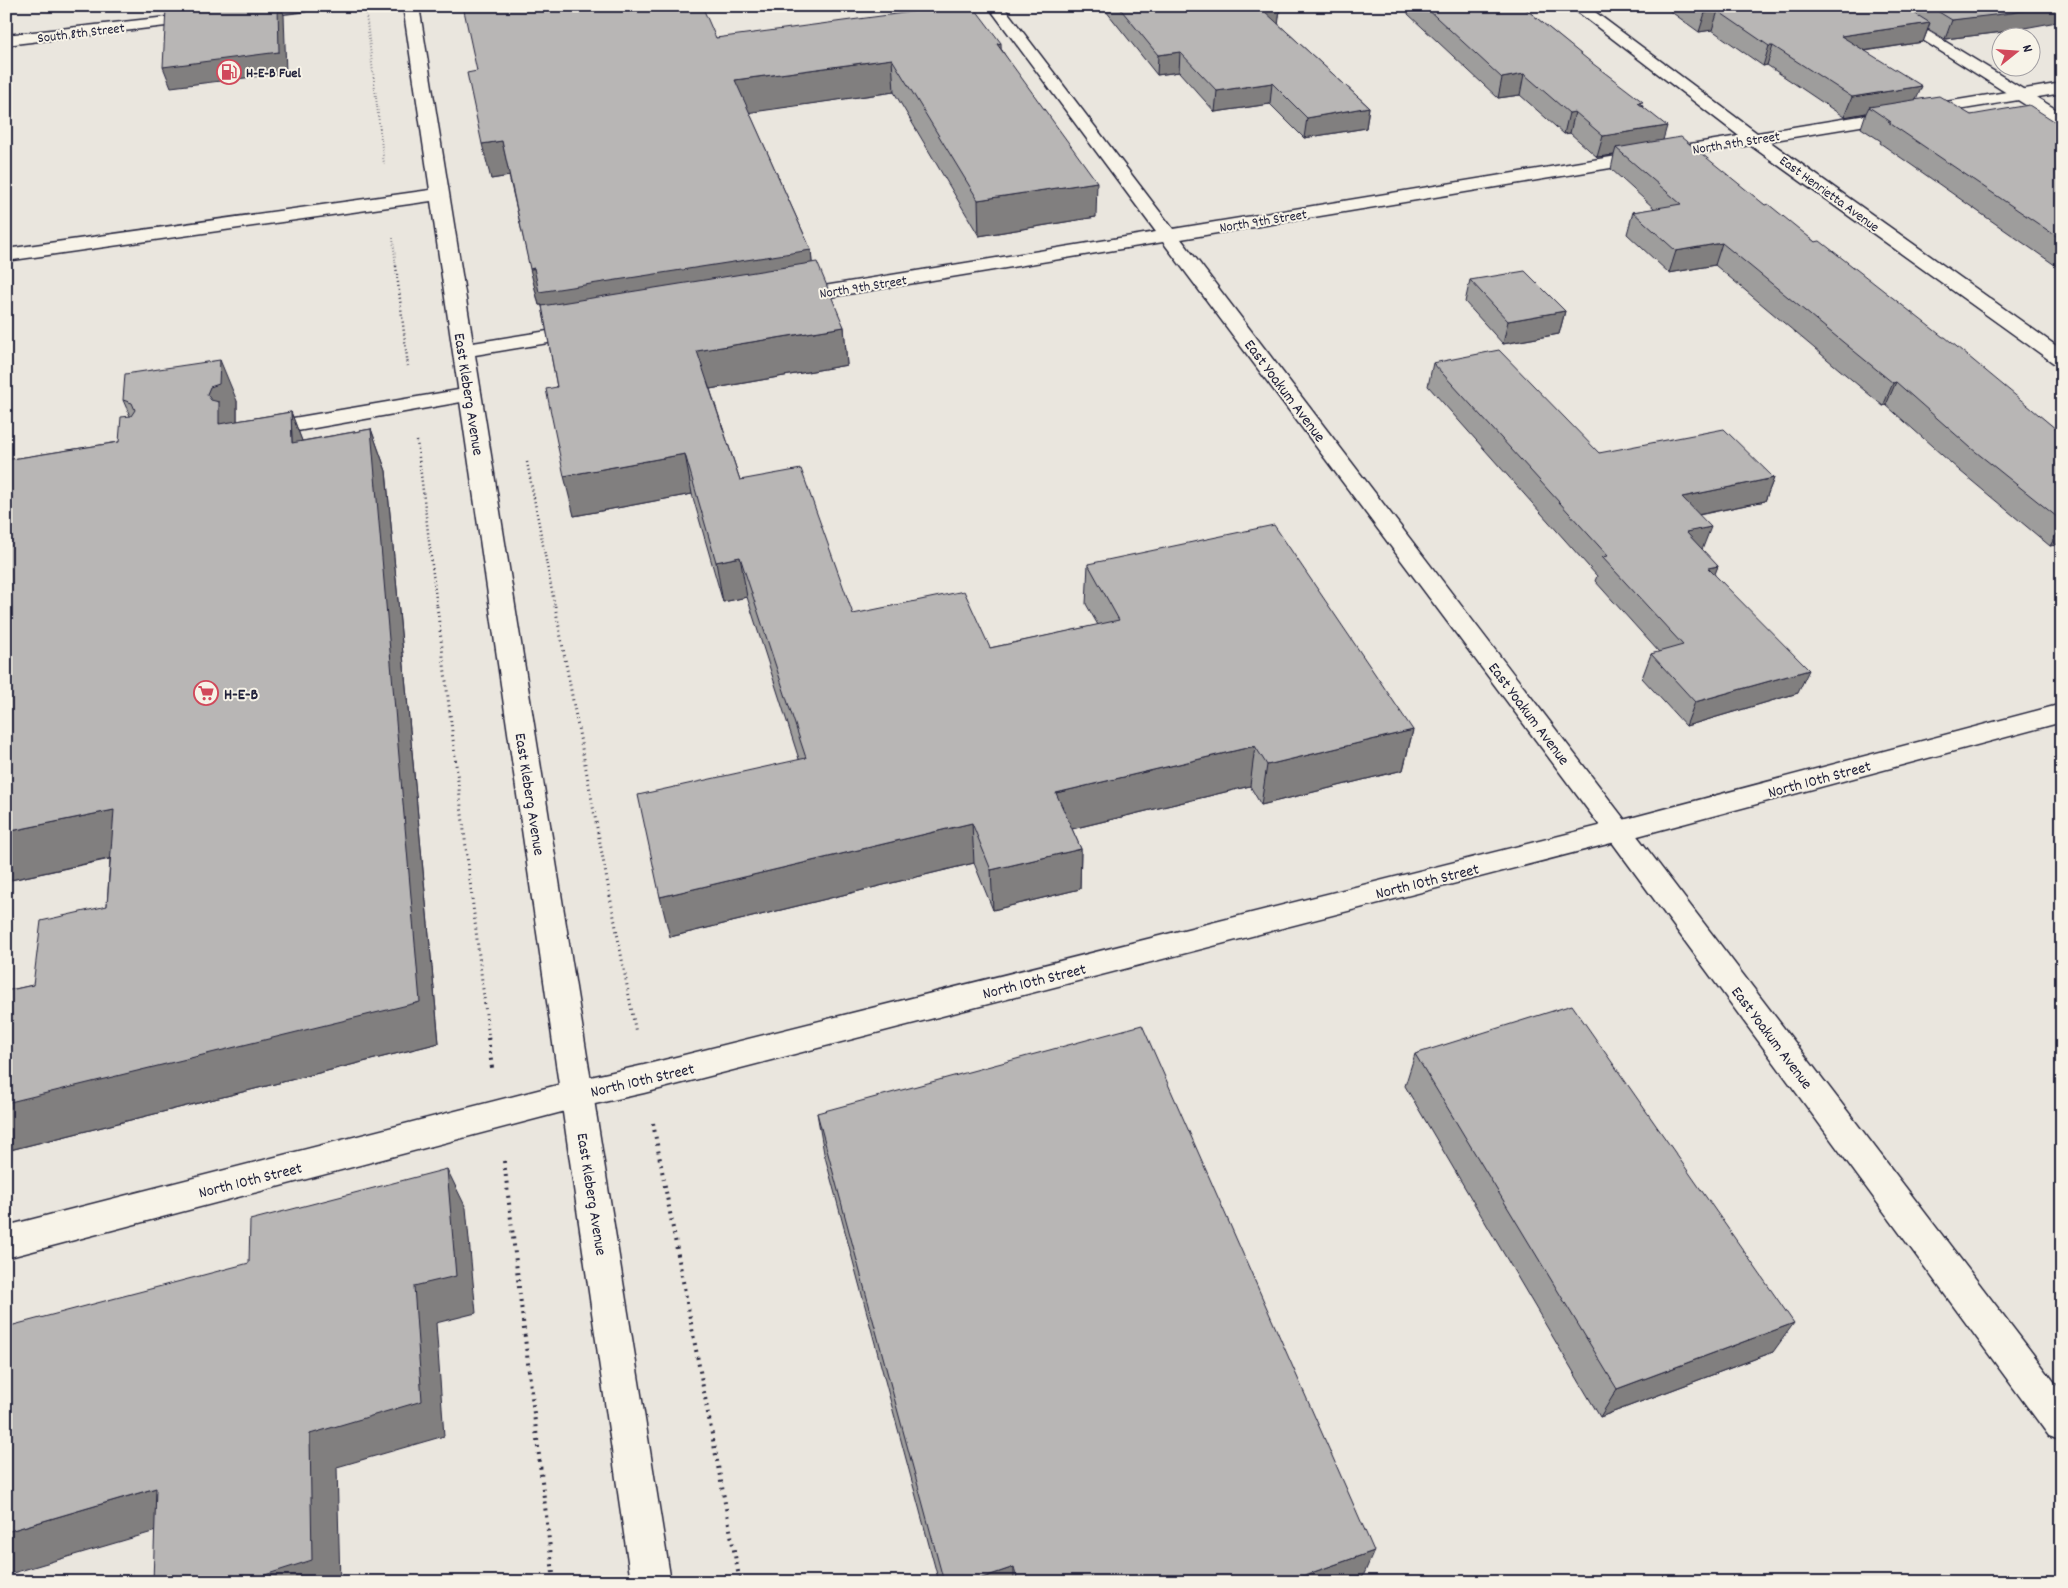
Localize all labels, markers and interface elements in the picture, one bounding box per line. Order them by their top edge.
street label: South 8th Street [37,19,126,49]
north arrow [1990,28,2040,78]
text: N [2016,43,2037,55]
fuel station icon: H-E-B Fuel [216,59,242,85]
place label: H-E-B Fuel [246,64,301,84]
street label: North 9th Street [1691,127,1782,161]
street label: East Henrietta Avenue [1775,151,1883,238]
street label: North 9th Street [1218,205,1309,239]
street label: North 9th Street [818,271,909,305]
street label: East Kleberg Avenue [446,332,489,457]
street label: East Yoakum Avenue [1238,335,1330,448]
street label: East Yoakum Avenue [1482,658,1574,771]
supermarket icon: H-E-B [193,680,219,706]
place label: H-E-B [224,684,258,707]
street label: East Kleberg Avenue [507,732,550,857]
street label: North 10th Street [1766,756,1874,805]
street label: North 10th Street [1373,858,1482,906]
street label: North 10th Street [980,958,1089,1006]
street label: East Yoakum Avenue [1725,982,1817,1095]
street label: North 10th Street [588,1058,697,1105]
street label: East Kleberg Avenue [569,1132,612,1257]
street label: North 10th Street [196,1157,305,1205]

